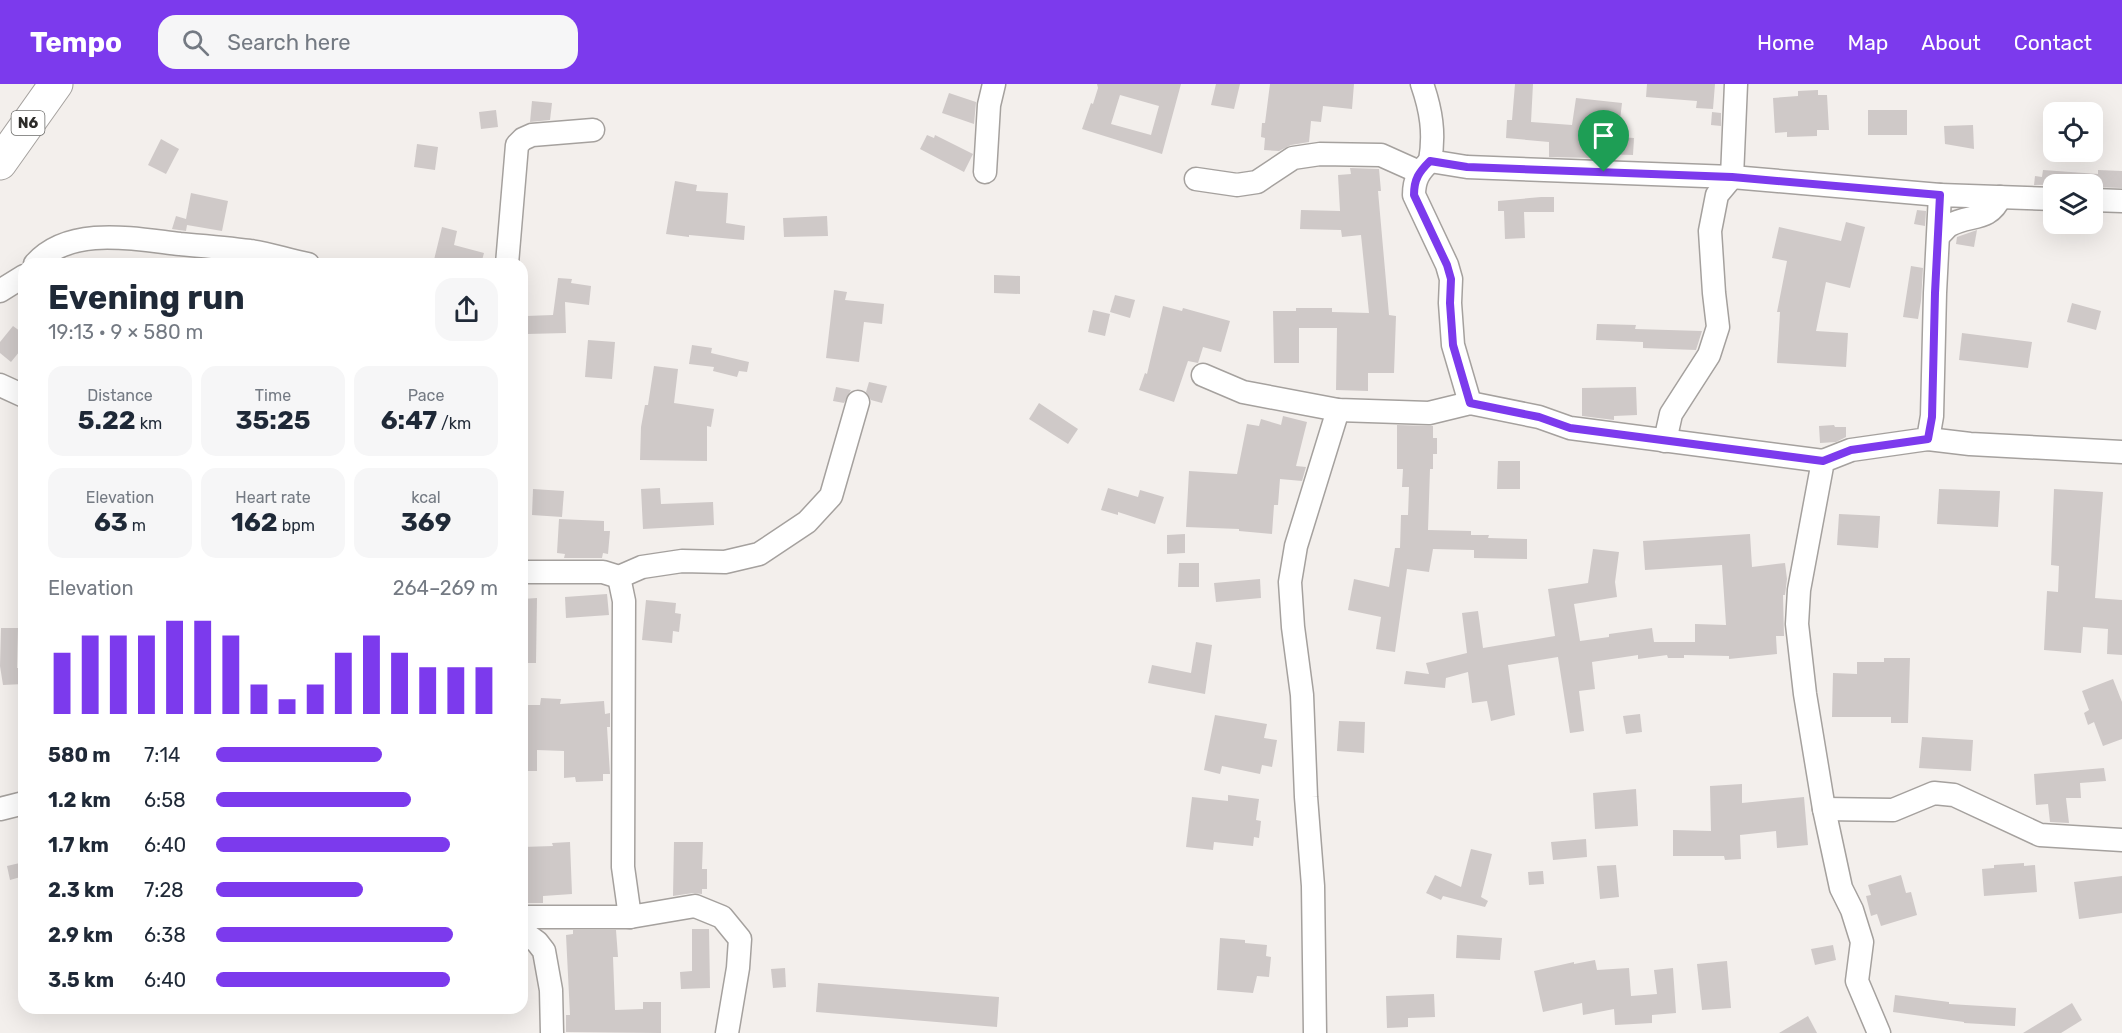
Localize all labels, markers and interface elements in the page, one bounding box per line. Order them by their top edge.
search box [158,15,578,69]
text: Tempo [30,26,122,59]
icon: search [179,26,212,59]
text: Search here [227,29,351,56]
text: Home [1757,30,1814,55]
text: Map [1847,30,1888,55]
text: About [1921,30,1981,55]
text: Contact [2014,30,2092,55]
map controls [2043,102,2103,234]
button: locate [2043,102,2103,162]
pin [1578,110,1629,172]
road number: N6 [12,111,44,135]
icon: arrive [1587,119,1620,152]
button: layers [2043,174,2103,234]
text: Evening run [48,278,245,317]
button: share [435,278,498,341]
text: 19:13 · 9 × 580 m [48,320,203,344]
text: Distance [87,386,153,405]
text: Time [255,386,291,405]
text: Pace [408,386,444,405]
text: 5.22 [78,405,136,436]
text: 35:25 [235,405,311,436]
text: 6:47 [381,405,437,436]
text: km [136,414,162,433]
text: /km [437,414,471,433]
text: Elevation [86,488,154,507]
text: Heart rate [235,488,311,507]
text: kcal [411,488,441,507]
text: 63 [94,507,128,538]
text: 162 [231,507,278,538]
text: 369 [401,507,451,538]
text: m [128,516,146,535]
text: bpm [278,516,315,535]
text: Elevation [48,576,134,600]
text: 264–269 m [393,576,498,600]
text: 580 m [48,743,111,767]
text: 7:14 [144,743,180,767]
text: 1.2 km [48,788,111,812]
text: 6:58 [144,788,186,812]
text: 1.7 km [48,833,109,857]
text: 6:40 [144,833,186,857]
text: 2.3 km [48,878,114,902]
text: 7:28 [144,878,184,902]
text: 2.9 km [48,923,113,947]
text: 6:38 [144,923,186,947]
text: 3.5 km [48,968,114,992]
text: 6:40 [144,968,186,992]

